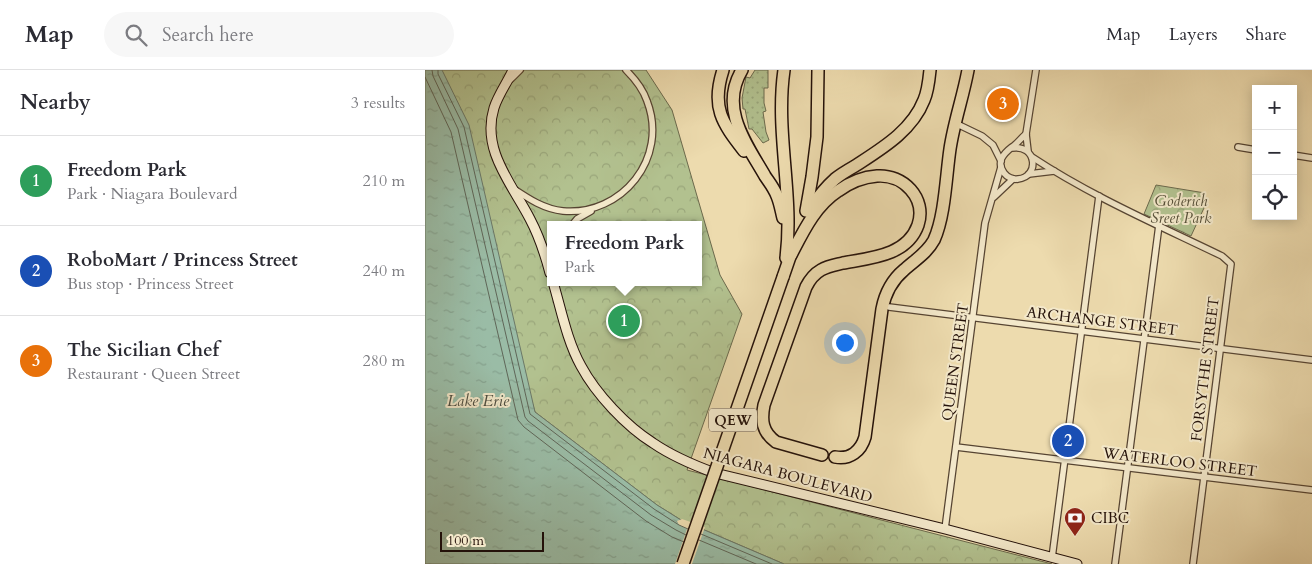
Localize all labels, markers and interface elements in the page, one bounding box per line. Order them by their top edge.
search box [104,12,454,57]
text: Map [25,18,74,51]
icon: search [122,21,150,49]
text: Search here [162,22,254,48]
text: Map [1106,22,1141,47]
text: Layers [1169,22,1218,47]
text: Share [1246,22,1287,47]
pin: 3 [987,85,1019,123]
map controls [1252,85,1297,220]
button: + [1252,85,1297,130]
text: Nearby [20,88,91,117]
text: 3 results [351,92,405,114]
button: − [1252,130,1297,175]
text: Freedom Park [67,157,187,183]
text: 1 [32,170,40,192]
text: 210 m [363,170,405,192]
button: locate [1252,175,1297,220]
text: Park · Niagara Boulevard [67,183,237,205]
park label: Goderich Sreet Park [1151,191,1212,228]
popup [547,221,702,286]
text: Freedom Park [565,230,684,256]
text: RoboMart / Princess Street [67,247,298,273]
text: Park [565,256,595,278]
text: 2 [32,260,40,282]
text: 240 m [363,260,405,282]
text: Bus stop · Princess Street [67,273,233,295]
street label: FORSYTHE STREET [1186,295,1224,443]
pin: 1 [608,302,640,340]
street label: QUEEN STREET [937,302,973,422]
street label: ARCHANGE STREET [1025,302,1179,340]
your location [832,330,858,356]
text: The Sicilian Chef [67,337,219,363]
text: 3 [32,350,40,372]
text: 280 m [363,350,405,372]
text: Restaurant · Queen Street [67,363,240,385]
water label: Lake Erie [447,390,510,412]
road number: QEW [709,408,757,432]
pin: 2 [1052,422,1084,460]
street label: WATERLOO STREET [1101,442,1258,481]
street label: NIAGARA BOULEVARD [701,443,875,507]
bank icon: CIBC [1063,506,1087,537]
place label: CIBC [1091,508,1129,528]
scale bar [440,529,544,552]
text: 100 m [447,531,484,550]

